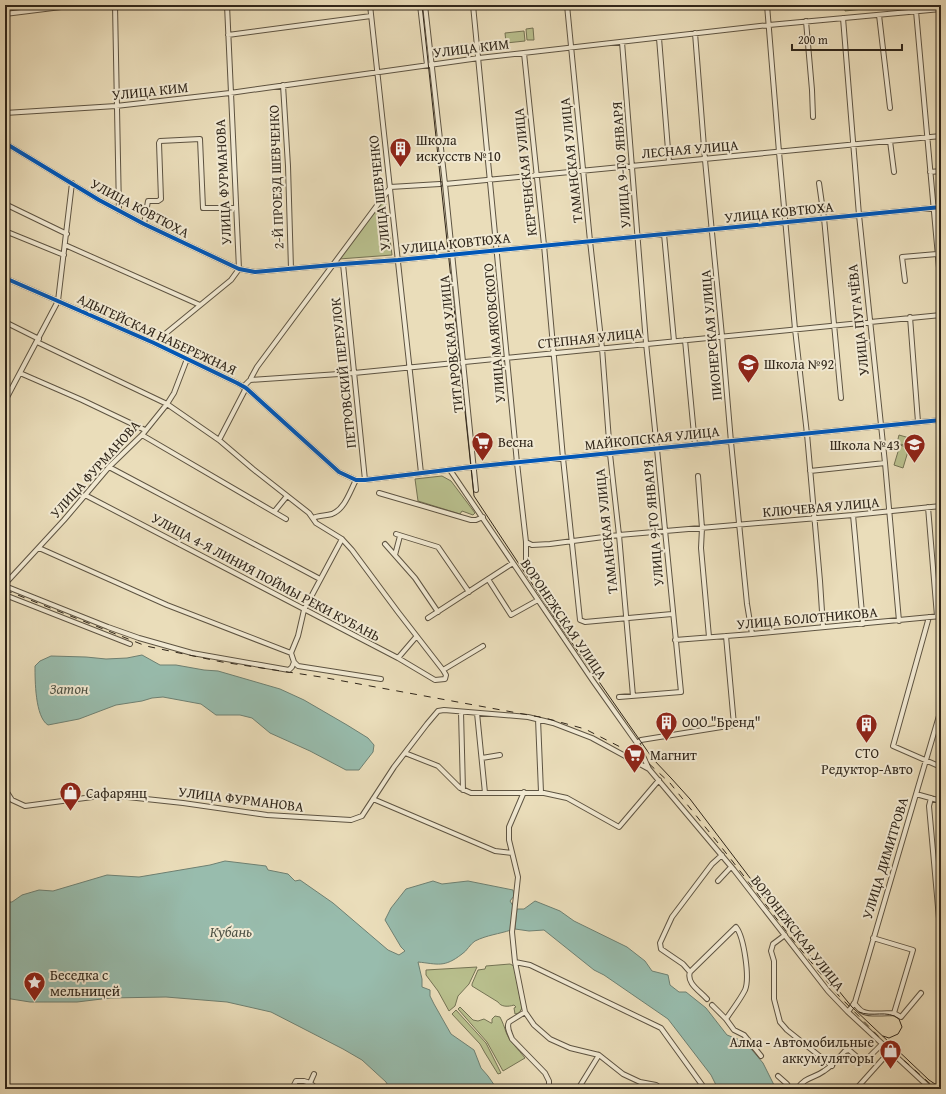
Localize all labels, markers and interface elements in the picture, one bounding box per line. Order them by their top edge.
scale bar [792,26,902,52]
text: 200 m [798,31,828,48]
street label: УЛИЦА КИМ [432,33,510,63]
street label: УЛИЦА КИМ [111,77,189,105]
street label: ТАМАНСКАЯ УЛИЦА [554,96,588,223]
street label: УЛИЦА 9-ГО ЯНВАРЯ [607,101,635,229]
street label: 2-Й ПРОЕЗД ШЕВЧЕНКО [263,105,289,249]
street label: КЕРЧЕНСКАЯ УЛИЦА [508,107,542,237]
street label: УЛИЦА ФУРМАНОВА [210,118,236,246]
place label: Школа искусств №10 [416,130,501,166]
street label: УЛИЦА ШЕВЧЕНКО [363,134,395,252]
building icon: Школа искусств №10 [387,135,413,168]
street label: ЛЕСНАЯ УЛИЦА [641,135,740,163]
street label: УЛИЦА КОВТЮХА [87,173,193,243]
street label: УЛИЦА КОВТЮХА [724,196,835,228]
street label: УЛИЦА КОВТЮХА [401,227,512,259]
street label: УЛИЦА МАЯКОВСКОГО [478,262,510,404]
street label: УЛИЦА ПУГАЧЁВА [842,263,874,377]
street label: ПИОНЕРСКАЯ УЛИЦА [695,268,727,401]
street label: ТИТАРОВСКАЯ УЛИЦА [434,274,468,414]
street label: АДЫГЕЙСКАЯ НАБЕРЕЖНАЯ [74,288,240,380]
street label: ПЕТРОВСКИЙ ПЕРЕУЛОК [325,296,361,449]
street label: СТЕПНАЯ УЛИЦА [537,323,644,353]
school or university icon: Школа №92 [736,351,762,384]
place label: Школа №92 [764,354,834,374]
street label: УЛИЦА ФУРМАНОВА [45,415,145,523]
street label: МАЙКОПСКАЯ УЛИЦА [584,421,721,455]
supermarket icon: Весна [470,429,496,462]
place label: Весна [498,432,534,452]
school or university icon: Школа №43 [902,432,928,465]
place label: Школа №43 [830,435,900,455]
street label: УЛИЦА 9-ГО ЯНВАРЯ [638,459,668,587]
street label: ТАМАНСКАЯ УЛИЦА [589,467,623,594]
street label: КЛЮЧЕВАЯ УЛИЦА [762,492,881,522]
street label: УЛИЦА 4-Я ЛИНИЯ ПОЙМЫ РЕКИ КУБАНЬ [148,508,384,646]
street label: ВОРОНЕЖСКАЯ УЛИЦА [516,555,612,684]
street label: УЛИЦА БОЛОТНИКОВА [736,602,879,634]
water label: Затон [50,678,89,699]
building icon: ООО "Бренд" [654,709,680,742]
place label: ООО "Бренд" [682,712,761,732]
building icon: СТО Редуктор-Авто [854,712,880,745]
supermarket icon: Магнит [621,742,647,775]
place label: СТО Редуктор-Авто [821,743,913,779]
place label: Магнит [650,745,697,765]
shop icon: Сафарянц [58,780,84,813]
street label: УЛИЦА ФУРМАНОВА [177,781,305,817]
place label: Сафарянц [86,783,147,803]
street label: УЛИЦА ДИМИТРОВА [857,794,913,921]
street label: ВОРОНЕЖСКАЯ УЛИЦА [747,871,850,995]
water label: Кубань [210,921,252,942]
place label: Беседка с мельницей [50,965,120,1001]
place icon: Беседка с мельницей [22,970,48,1003]
place label: Алма - Автомобильные аккумуляторы [729,1032,874,1068]
shop icon: Алма - Автомобильные аккумуляторы [877,1037,903,1070]

